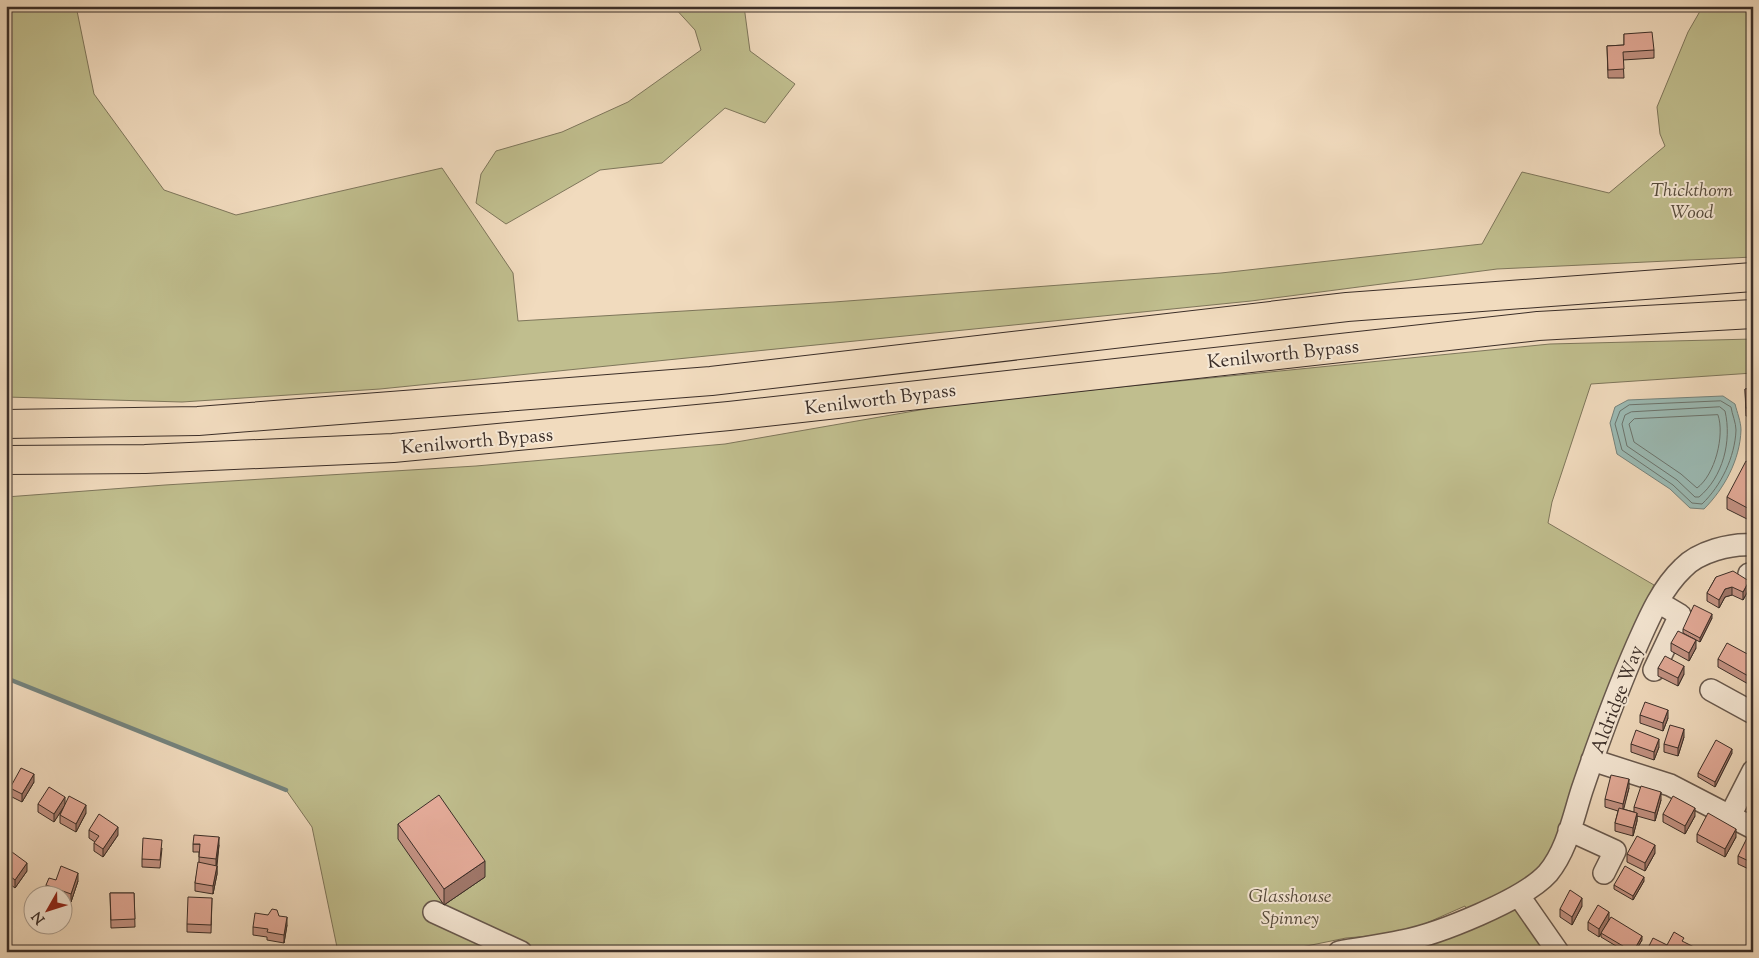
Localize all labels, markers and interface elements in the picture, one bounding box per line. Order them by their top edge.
park label: Thickthorn Wood [1651,178,1733,227]
street label: Kenilworth Bypass [1206,334,1360,377]
street label: Kenilworth Bypass [803,378,957,423]
street label: Kenilworth Bypass [400,422,554,463]
street label: Aldridge Way [1585,641,1652,758]
park label: Glasshouse Spinney [1248,884,1332,933]
north arrow [22,886,72,936]
text: N [28,906,51,928]

